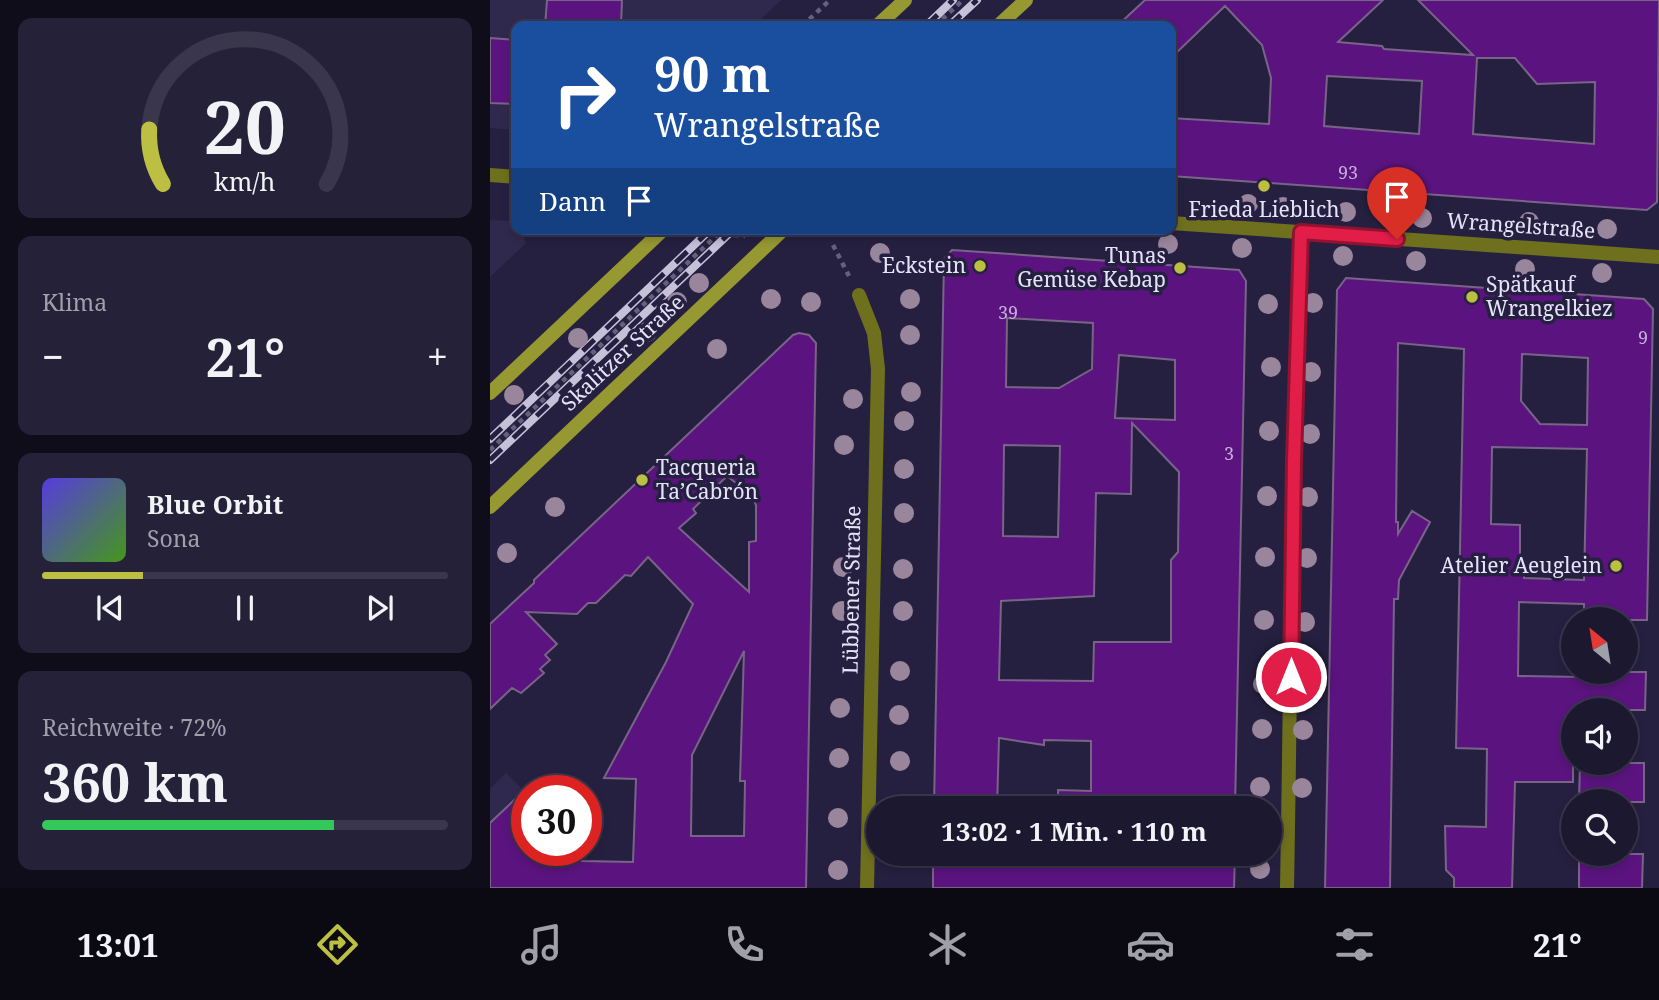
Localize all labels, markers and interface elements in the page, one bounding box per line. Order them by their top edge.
text: 90 m [654,40,770,106]
icon: right [539,49,630,140]
text: 20 [204,76,286,175]
text: Wrangelstraße [654,103,881,146]
house number: 93 [1338,160,1358,184]
text: km/h [214,164,276,198]
pin [1367,167,1427,239]
marker: Frieda Lieblich [1256,178,1272,194]
icon: arrive [1378,178,1416,216]
icon: arrive [620,182,658,220]
text: Dann [539,183,606,219]
place label: Frieda Lieblich [1188,195,1340,223]
street label: Wrangelstraße [1446,206,1596,244]
place label: Tunas Gemüse Kebap [1017,241,1166,293]
place label: Eckstein [882,251,966,279]
marker: Eckstein [972,258,988,274]
marker: Tunas Gemüse Kebap [1172,260,1188,276]
place label: Spätkauf Wrangelkiez [1486,270,1613,322]
text: Klima [42,286,107,318]
street label: Skalitzer Straße [555,288,690,417]
marker: Spätkauf Wrangelkiez [1464,289,1480,305]
house number: 39 [998,300,1018,324]
text: 21° [206,321,285,392]
house number: 9 [1638,325,1648,349]
text: − [42,330,64,382]
text: + [427,330,448,382]
house number: 3 [1224,441,1234,465]
place label: Tacqueria Ta’Cabrón [656,453,758,505]
marker: Tacqueria Ta’Cabrón [634,472,650,488]
text: Blue Orbit [147,486,283,522]
street label: Lübbener Straße [836,505,866,674]
text: Sona [147,522,201,554]
place label: Atelier Aeuglein [1440,551,1602,579]
marker: Atelier Aeuglein [1608,558,1624,574]
icon: previous [91,589,129,627]
icon: pause [226,589,264,627]
icon: next [361,589,399,627]
north arrow [1561,607,1638,684]
map controls [1561,607,1638,866]
position arrow [1254,640,1328,714]
button: sound [1561,698,1638,775]
text: Reichweite · 72% [42,711,227,743]
text: 360 km [42,746,228,817]
speed limit sign: 30 [511,775,602,866]
button: search [1561,789,1638,866]
text: 13:02 · 1 Min. · 110 m [941,813,1207,849]
icon: directions [313,920,362,969]
icon: music [517,920,566,969]
icon: phone [720,920,769,969]
icon: climate [923,920,972,969]
icon: car [1126,920,1175,969]
icon: filters [1330,920,1379,969]
text: 13:01 [77,923,159,966]
text: 21° [1533,923,1582,966]

